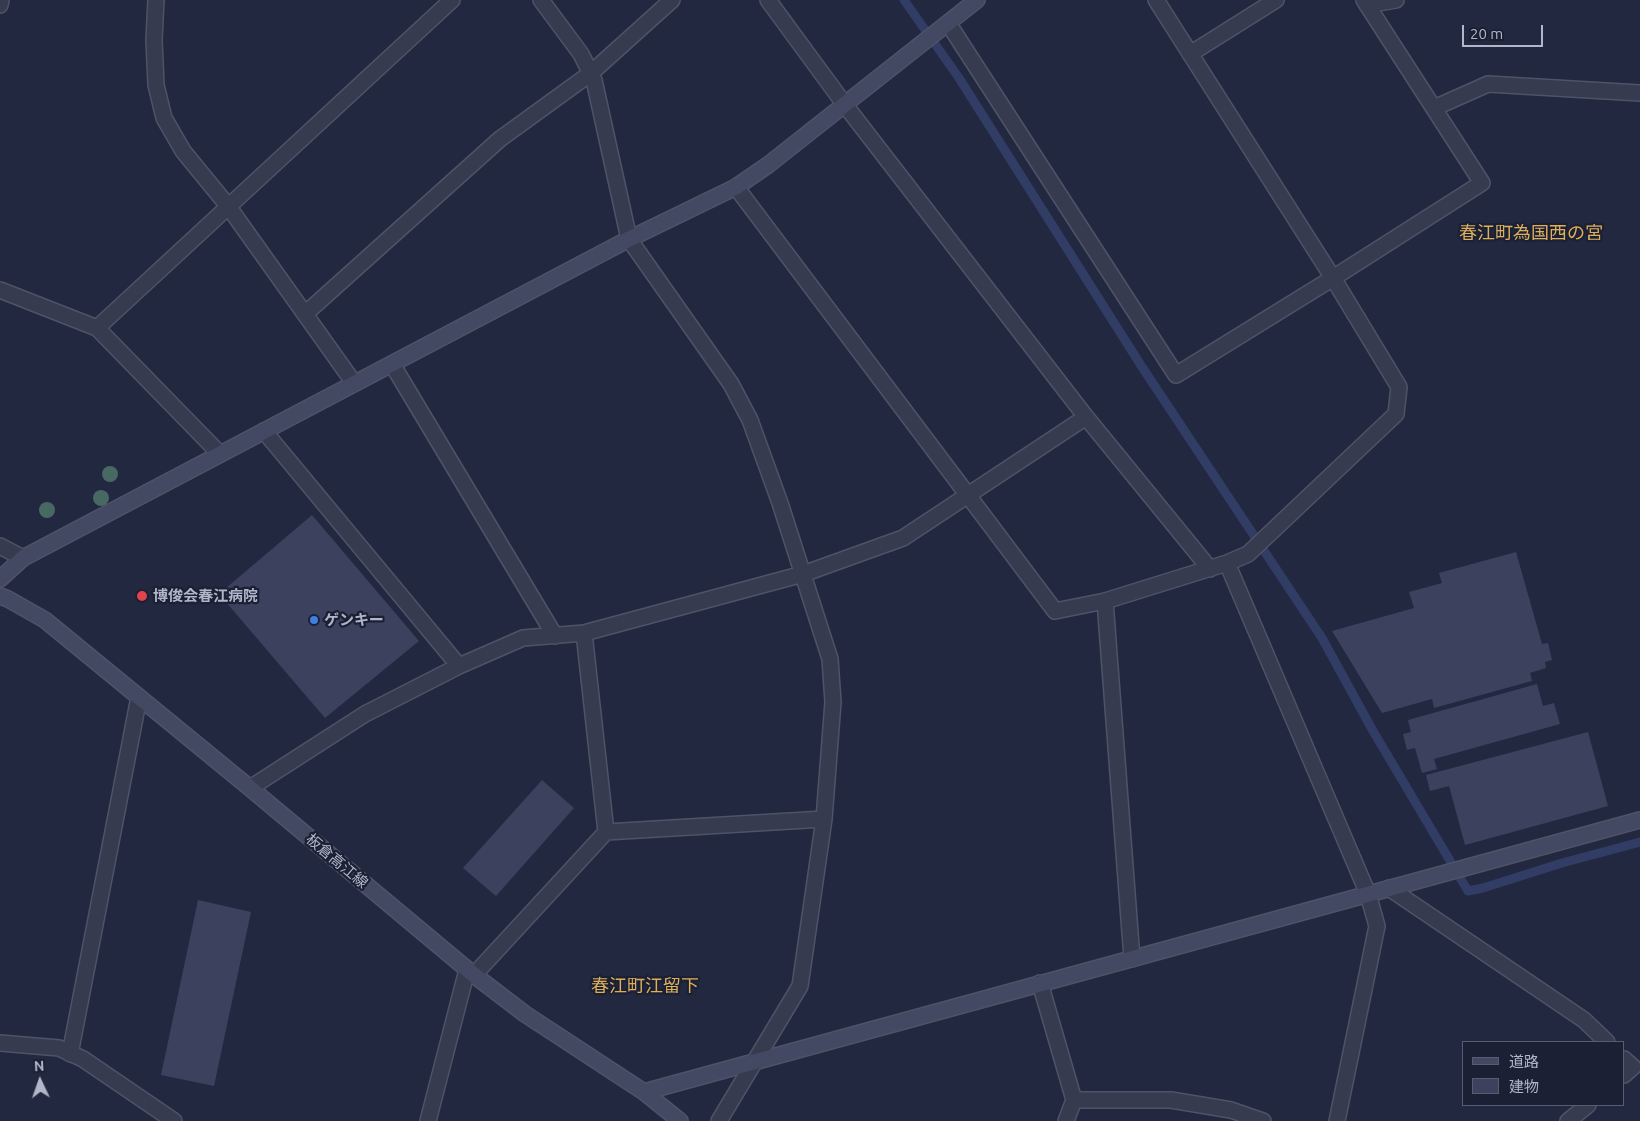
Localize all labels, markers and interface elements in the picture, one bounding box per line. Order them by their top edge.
scale bar [1465,15,1546,47]
text: 20 m [1470,25,1503,42]
district label: 春江町為国西の宮 [1459,222,1603,244]
place label: 博俊会春江病院 [153,587,258,605]
marker: 博俊会春江病院 [135,589,149,603]
place label: ゲンキー [324,611,384,629]
marker: ゲンキー [308,614,320,626]
street label: 板倉高江線 [302,830,372,892]
district label: 春江町江留下 [591,975,699,997]
legend [1462,1041,1625,1106]
text: 道路 [1509,1053,1539,1070]
north arrow [15,1056,65,1106]
text: N [34,1058,45,1074]
text: 建物 [1509,1078,1539,1095]

